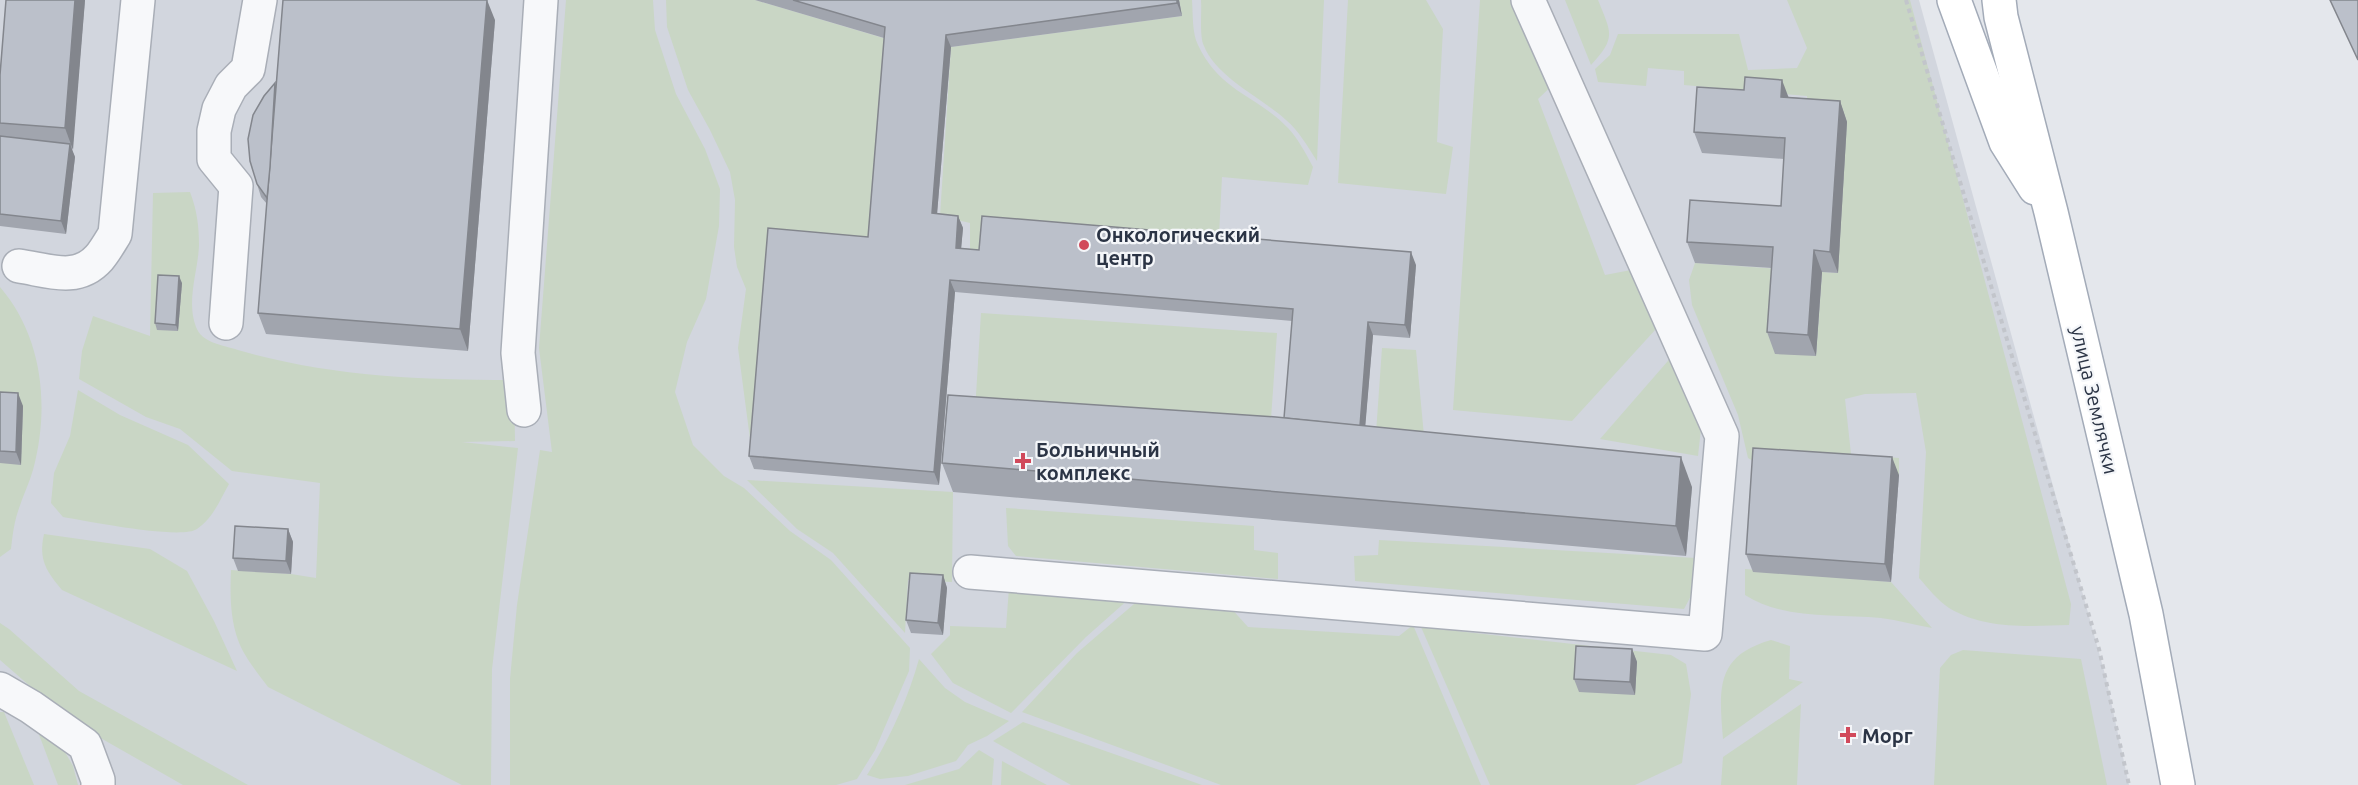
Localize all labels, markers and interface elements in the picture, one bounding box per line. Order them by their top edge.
place label: Онкологический центр [1096,223,1260,269]
marker: Онкологический центр [1077,238,1091,252]
street label: улица Землячки [2067,324,2123,476]
place label: Больничный комплекс [1036,438,1160,484]
marker: Больничный комплекс [1014,452,1032,470]
place label: Морг [1862,724,1913,747]
marker: Морг [1839,726,1857,744]

